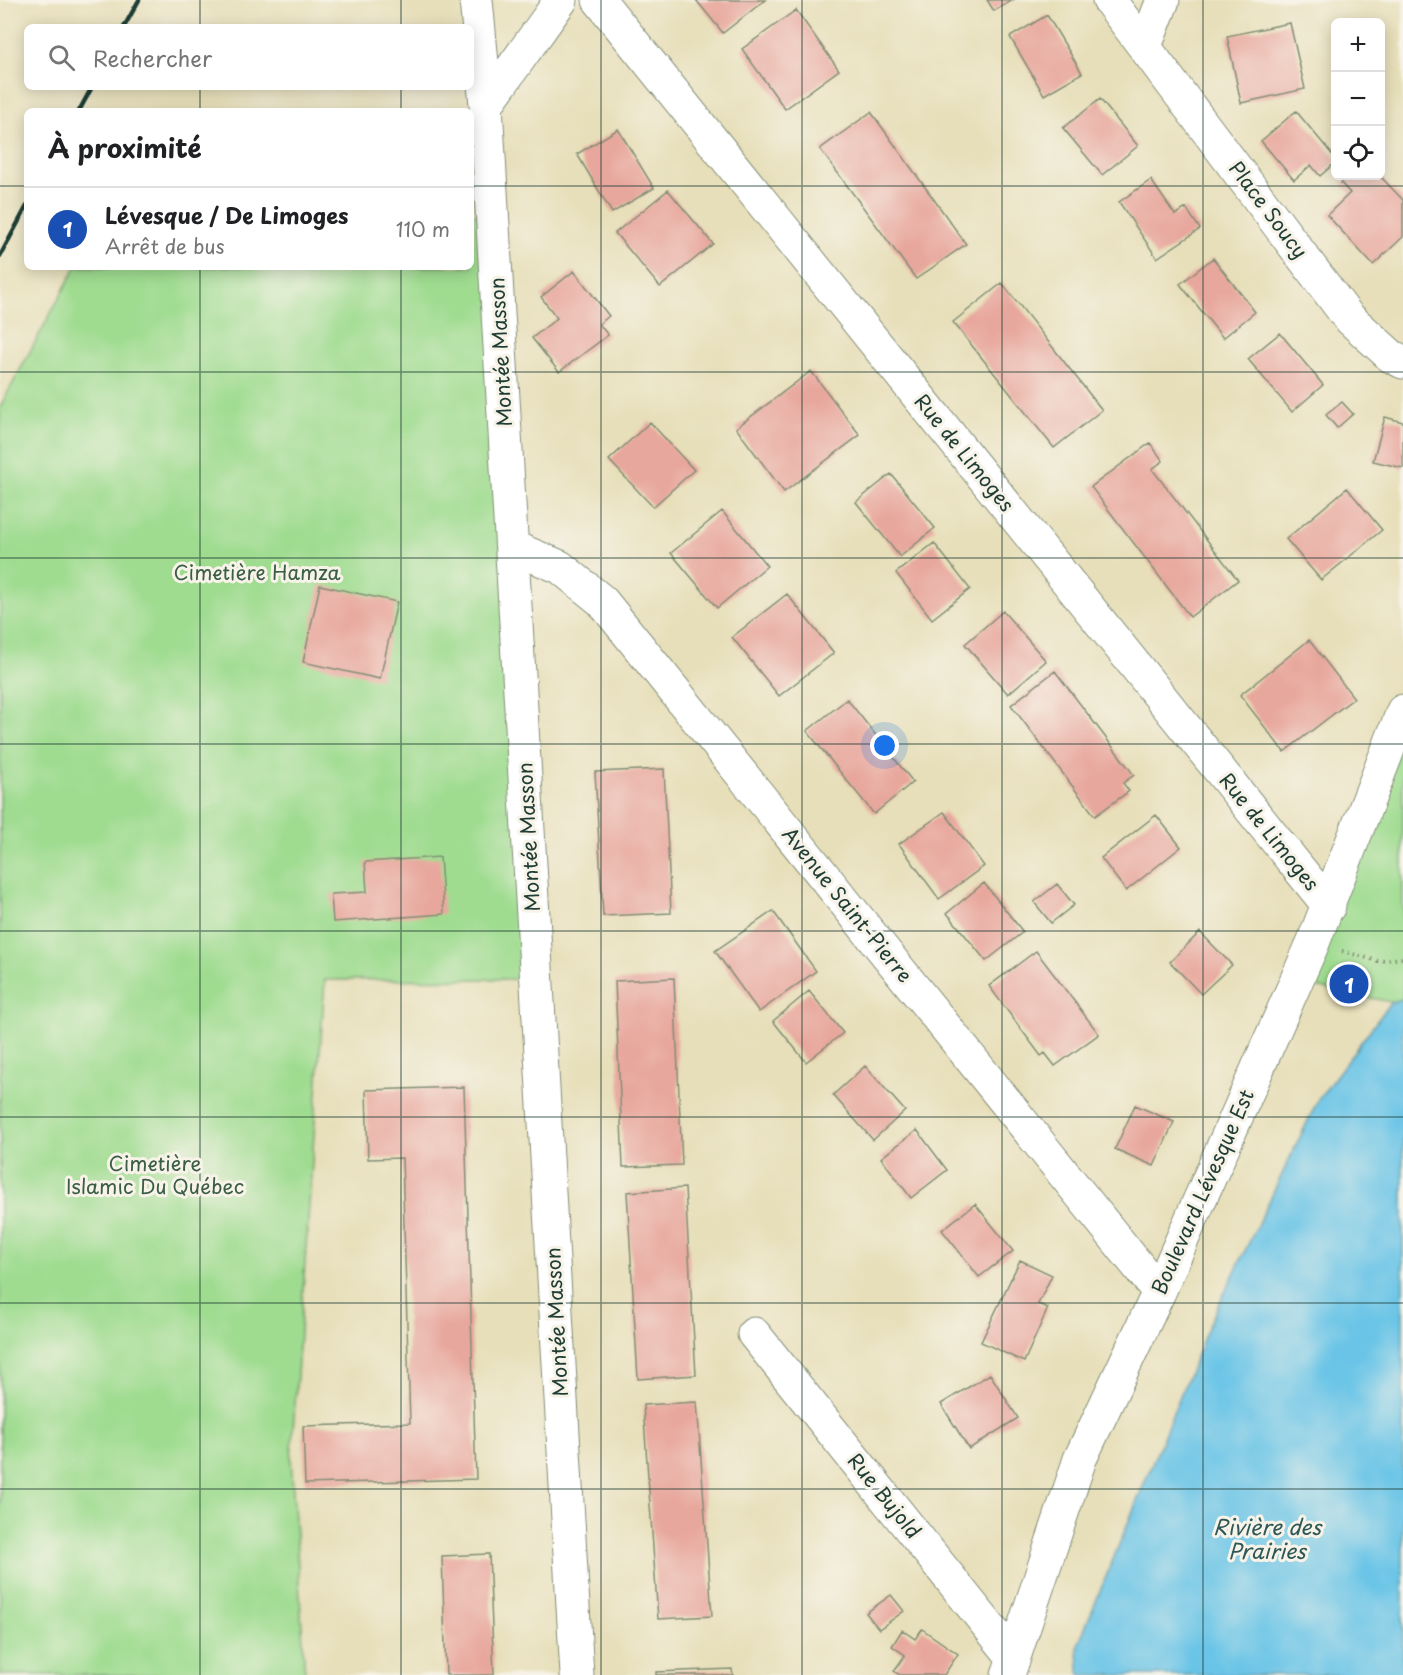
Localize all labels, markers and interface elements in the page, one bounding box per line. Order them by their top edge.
map controls [1331,18,1385,180]
button: + [1331,18,1385,72]
search box [24,24,474,90]
icon: search [45,41,78,74]
text: Rechercher [93,41,212,74]
button: − [1331,72,1385,126]
button: locate [1331,126,1385,180]
text: À proximité [48,128,202,167]
street label: Place Soucy [1222,154,1315,264]
text: Lévesque / De Limoges [105,198,349,231]
text: 1 [63,214,72,244]
text: 110 m [396,214,450,244]
text: Arrêt de bus [105,231,225,261]
street label: Montée Masson [481,277,519,428]
street label: Rue de Limoges [908,387,1022,518]
park label: Cimetière Hamza [173,557,341,587]
your location [870,731,899,760]
street label: Montée Masson [509,762,547,913]
street label: Rue de Limoges [1213,766,1327,897]
street label: Avenue Saint-Pierre [776,820,920,989]
pin: 1 [1330,962,1368,1006]
street label: Boulevard Lévesque Est [1143,1084,1261,1299]
park label: Cimetière Islamic Du Québec [66,1148,244,1201]
street label: Montée Masson [537,1247,575,1398]
street label: Rue Bujold [841,1446,929,1545]
water label: Rivière des Prairies [1213,1510,1323,1566]

